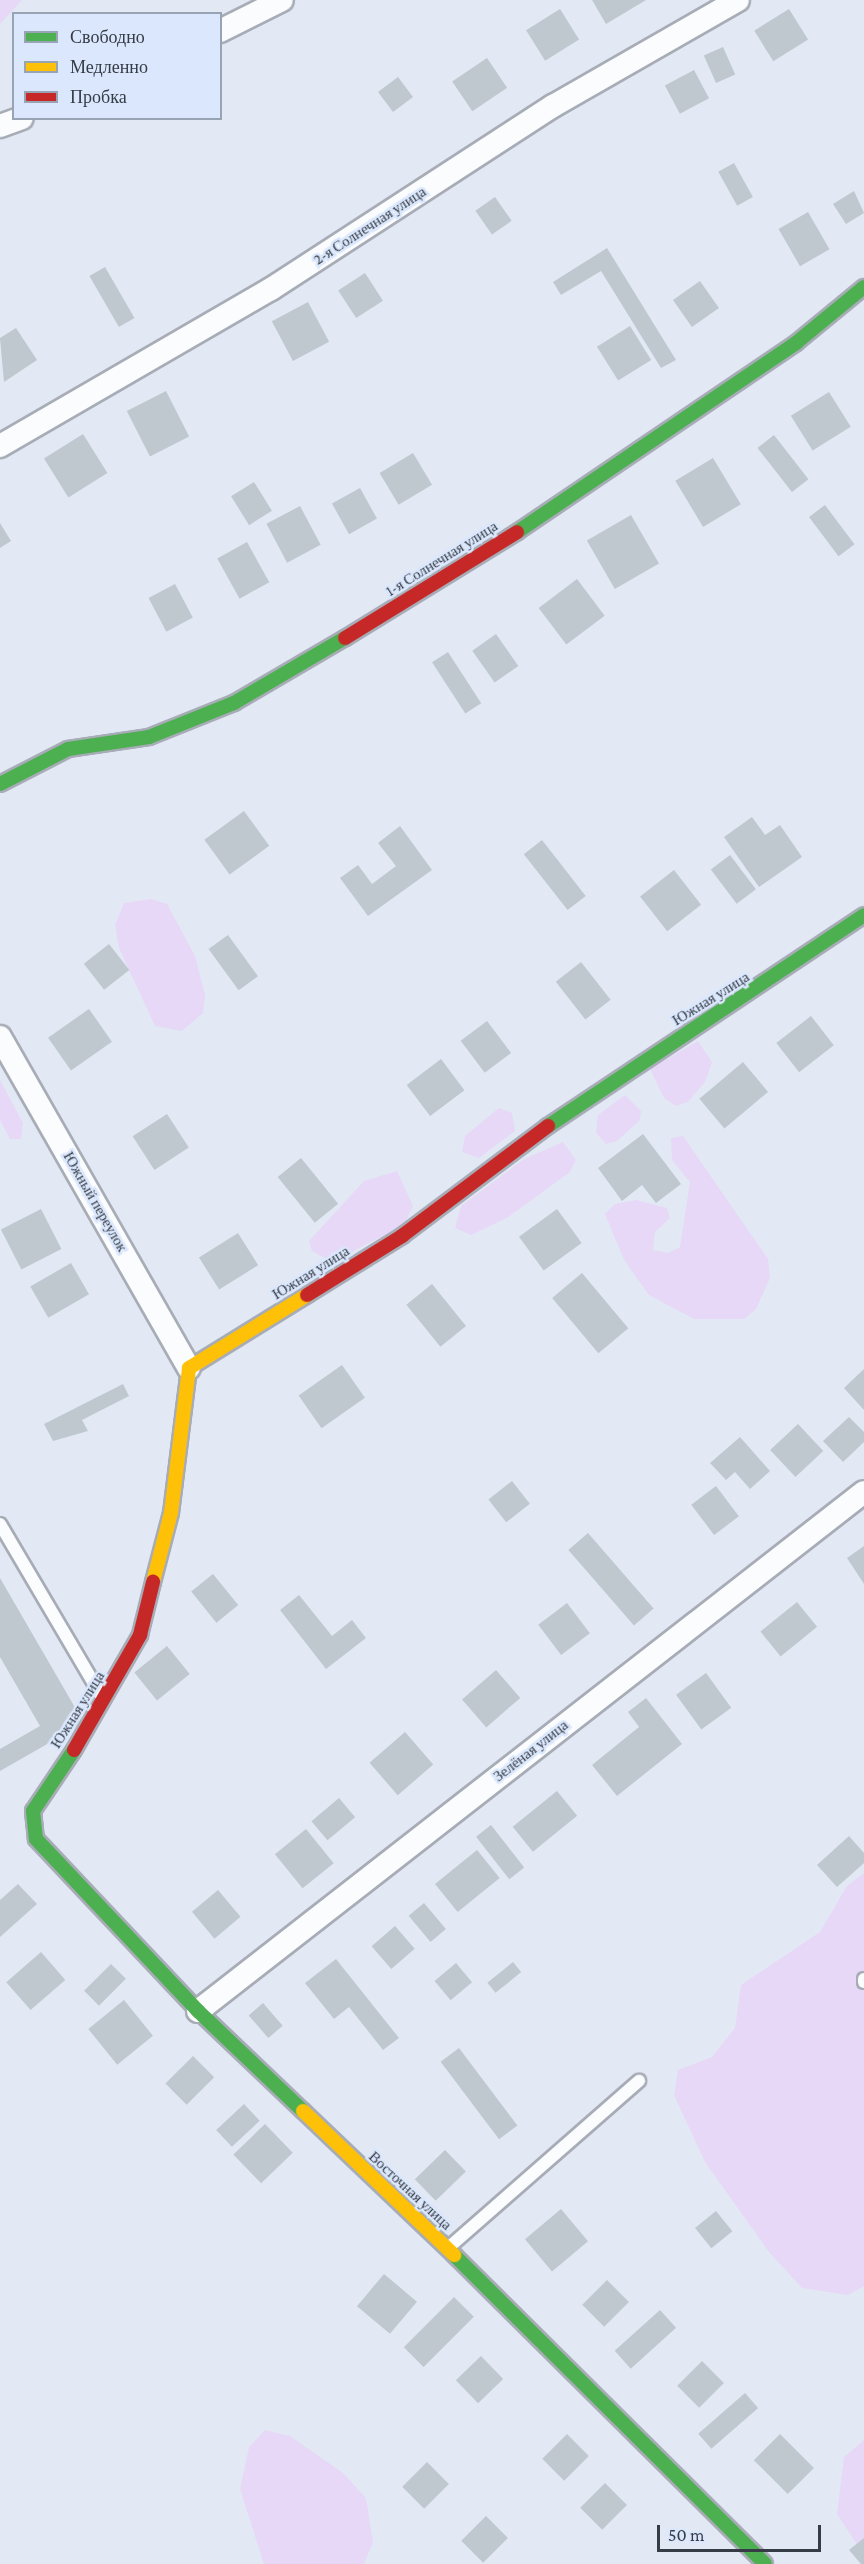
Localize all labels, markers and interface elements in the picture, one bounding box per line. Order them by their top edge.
legend [12,12,222,120]
text: Свободно [70,27,145,47]
text: Медленно [70,57,148,77]
text: Пробка [70,87,127,107]
street label: 2-я Солнечная улица [310,183,430,269]
street label: 1-я Солнечная улица [383,517,501,601]
street label: Южная улица [669,968,753,1030]
street label: Южный переулок [59,1149,131,1255]
street label: Южная улица [269,1242,353,1304]
street label: Южная улица [47,1668,109,1752]
street label: Зелёная улица [490,1716,572,1786]
street label: Восточная улица [365,2148,455,2234]
scale bar [660,2513,824,2551]
text: 50 m [668,2525,705,2545]

